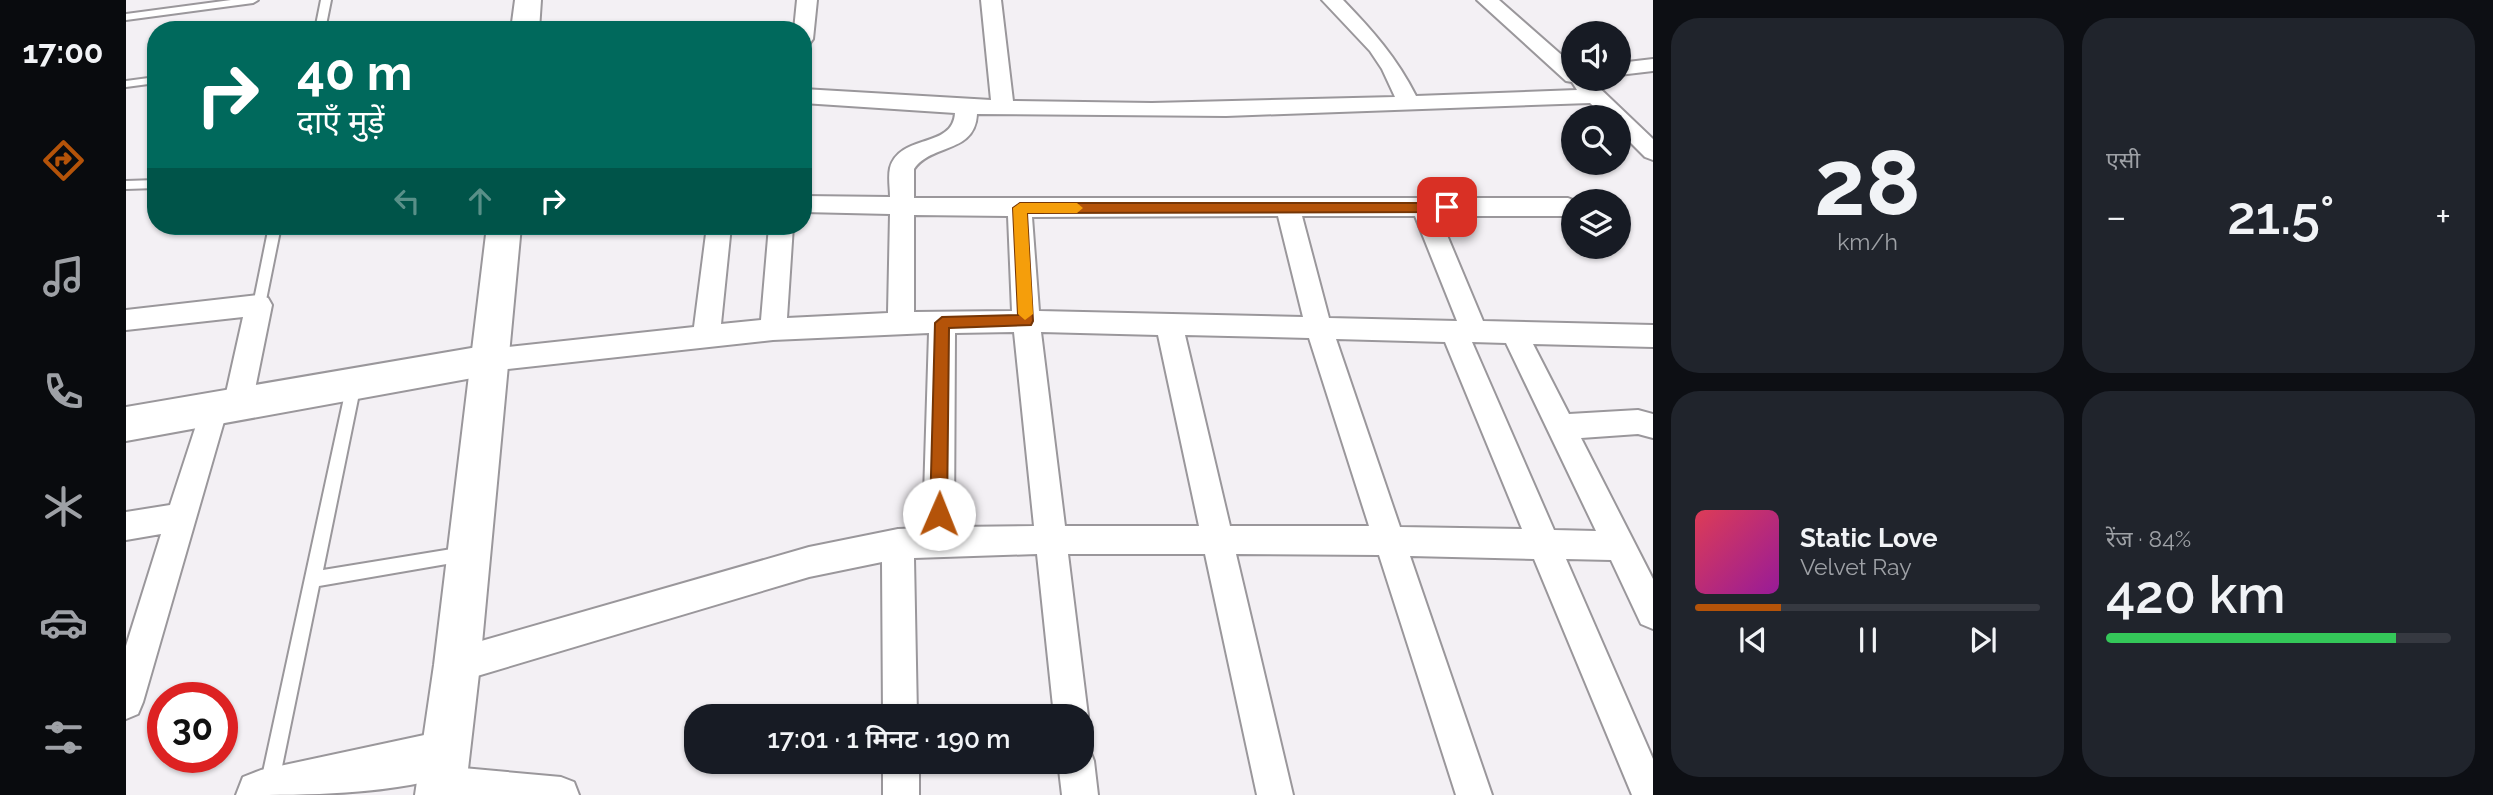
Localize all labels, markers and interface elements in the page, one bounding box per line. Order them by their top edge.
map controls [1561,21,1631,259]
button: sound [1561,21,1631,91]
text: 17:00 [23,33,103,70]
text: 40 m [297,44,412,101]
icon: right [182,49,273,140]
text: दाएँ मुड़ें [297,103,384,140]
button: search [1561,105,1631,175]
text: 28 [1814,129,1921,236]
icon: directions [39,136,88,185]
text: एसी [2106,146,2140,173]
pin [1417,177,1477,237]
icon: left [388,182,426,220]
icon: ahead [461,182,499,220]
icon: right [534,182,572,220]
text: 21.5° [2227,185,2334,246]
icon: arrive [1428,188,1466,226]
button: layers [1561,189,1631,259]
text: − [2106,194,2126,239]
text: + [2435,194,2451,239]
text: km/h [1837,228,1898,255]
icon: music [39,252,88,301]
icon: phone [39,367,88,416]
position arrow [902,477,976,551]
icon: climate [39,482,88,531]
text: Static Love [1800,523,1938,553]
text: रेंज · 84% [2106,525,2191,552]
text: Velvet Ray [1800,553,1912,580]
text: 420 km [2106,564,2285,625]
icon: car [39,598,88,647]
icon: previous [1734,621,1772,659]
icon: pause [1849,621,1887,659]
icon: next [1964,621,2002,659]
speed limit sign: 30 [147,682,238,773]
icon: filters [39,713,88,762]
text: 17:01 · 1 मिनट · 190 m [768,724,1010,754]

